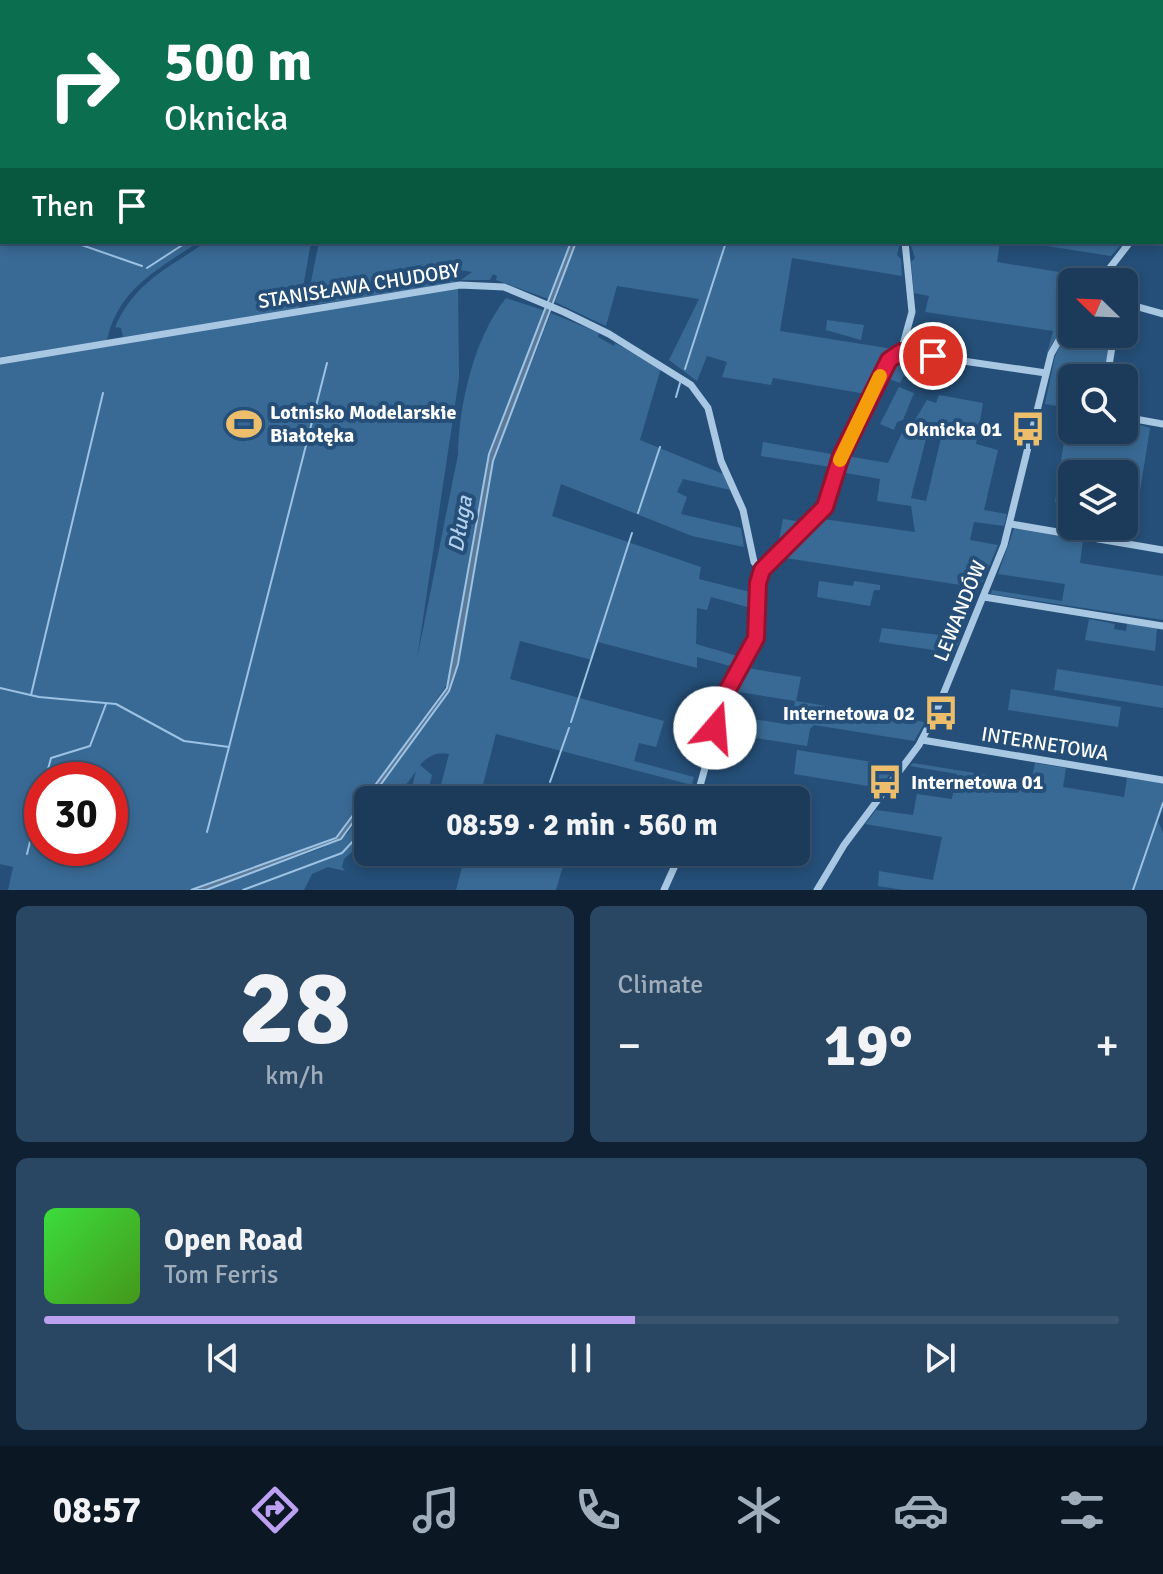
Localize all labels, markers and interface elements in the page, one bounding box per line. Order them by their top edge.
text: 500 m [164,27,312,96]
icon: right [32,32,136,136]
text: Oknicka [164,96,288,141]
icon: arrive [110,184,154,228]
text: Then [32,188,94,225]
street label: STANISŁAWA CHUDOBY [256,258,462,314]
north arrow [1058,268,1138,348]
map controls [1058,268,1138,540]
pin [899,322,967,390]
icon: arrive [911,334,955,378]
button: search [1058,364,1138,444]
place label: Lotnisko Modelarskie Białołęka [270,400,456,448]
sports icon: Lotnisko Modelarskie Białołęka [225,405,263,443]
bus stop icon: Oknicka 01 [1009,410,1047,448]
place label: Oknicka 01 [905,417,1002,442]
button: layers [1058,460,1138,540]
water label: Długa [442,493,478,554]
street label: LEWANDÓW [928,557,992,665]
position arrow [673,686,757,770]
bus stop icon: Internetowa 02 [922,694,960,732]
place label: Internetowa 02 [783,701,915,726]
street label: INTERNETOWA [980,722,1110,766]
speed limit sign: 30 [24,762,128,866]
bus stop icon: Internetowa 01 [866,763,904,801]
place label: Internetowa 01 [911,770,1044,795]
text: 08:59 · 2 min · 560 m [446,807,718,844]
text: 28 [239,944,351,1072]
text: Climate [618,969,703,1001]
text: 19° [824,1009,913,1083]
text: − [618,1019,641,1073]
text: + [1095,1019,1119,1073]
text: km/h [265,1060,324,1092]
text: Open Road [164,1222,303,1259]
text: Tom Ferris [164,1259,278,1291]
icon: previous [201,1336,245,1380]
icon: pause [559,1336,603,1380]
icon: next [918,1336,962,1380]
icon: directions [247,1482,303,1538]
icon: music [408,1482,464,1538]
icon: phone [570,1482,626,1538]
icon: climate [731,1482,787,1538]
icon: car [893,1482,949,1538]
icon: filters [1054,1482,1110,1538]
text: 08:57 [53,1488,141,1533]

